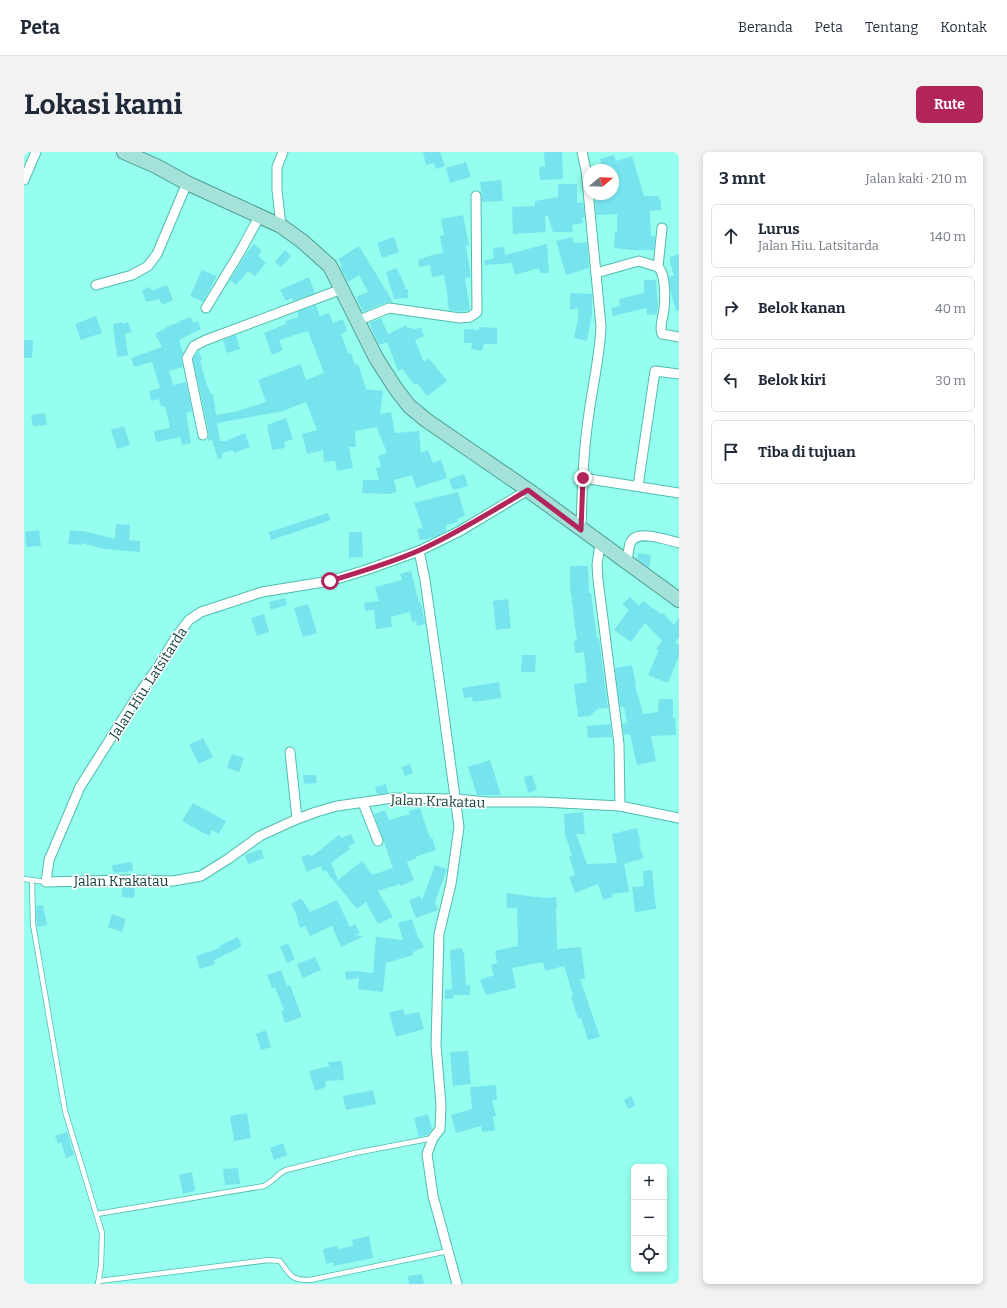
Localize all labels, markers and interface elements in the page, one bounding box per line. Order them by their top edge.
text: Peta [20,16,60,39]
text: Beranda [738,19,793,36]
text: Peta [815,19,843,36]
text: Tentang [865,19,918,36]
text: Kontak [940,19,987,36]
button: Rute [916,86,983,123]
text: Lokasi kami [24,88,182,121]
north arrow [583,164,619,200]
text: 3 mnt [719,168,766,189]
text: Jalan kaki · 210 m [866,171,967,186]
text: Lurus [758,220,800,238]
icon: ahead [720,225,742,247]
text: 140 m [930,229,966,244]
text: Jalan Hiu. Latsitarda [758,238,879,253]
icon: right [720,297,742,319]
text: Belok kanan [758,299,846,317]
text: 40 m [935,301,966,316]
icon: left [720,369,742,391]
text: Belok kiri [758,371,826,389]
text: 30 m [935,373,966,388]
icon: arrive [720,441,742,463]
text: Tiba di tujuan [758,443,856,461]
route end [574,469,592,487]
route start [321,572,339,590]
street label: Jalan Hiu. Latsitarda [105,624,191,743]
street label: Jalan Krakatau [389,791,486,812]
street label: Jalan Krakatau [73,873,169,890]
map controls [631,1164,667,1272]
button: + [631,1164,667,1200]
button: − [631,1200,667,1236]
button: locate [631,1236,667,1272]

